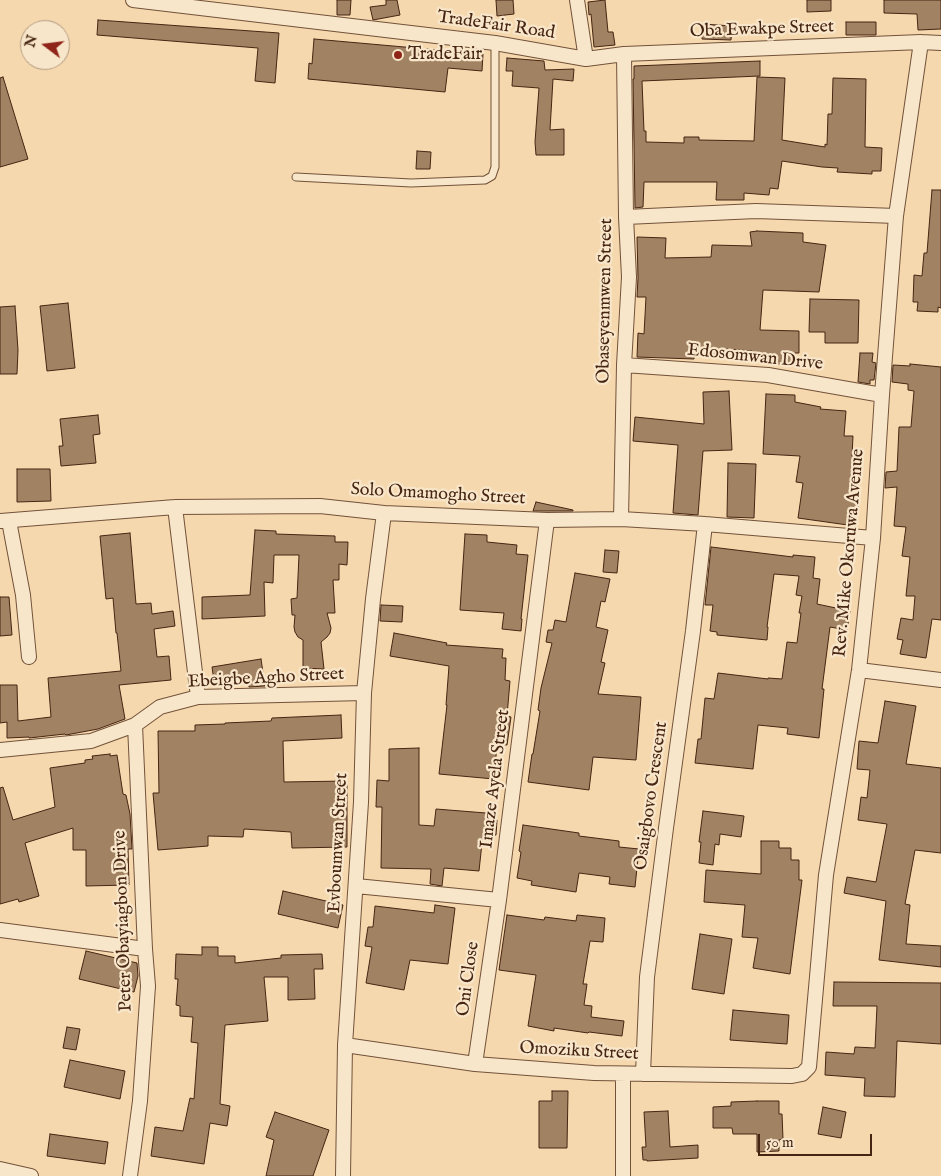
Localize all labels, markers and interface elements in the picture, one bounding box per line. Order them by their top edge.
street label: TradeFair Road [436,7,556,45]
street label: Oba Ewakpe Street [689,17,835,43]
north arrow [20,20,70,70]
text: N [21,33,42,50]
place label: TradeFair [408,44,482,66]
marker: TradeFair [392,49,404,61]
street label: Obaseyenmwen Street [594,218,618,384]
street label: Edosomwan Drive [686,340,824,376]
street label: Rev. Mike Okoruwa Avenue [830,448,870,658]
street label: Solo Omamogho Street [350,480,526,510]
street label: Ebeigbe Agho Street [187,664,345,694]
street label: Imaze Ayela Street [477,708,515,850]
street label: Osaigbovo Crescent [631,720,673,872]
street label: Evboumwan Street [325,772,353,914]
street label: Peter Obayiagbon Drive [110,830,138,1012]
street label: Oni Close [453,940,485,1018]
street label: Omoziku Street [519,1038,639,1066]
scale bar [761,1124,875,1156]
text: 50 m [766,1133,794,1152]

